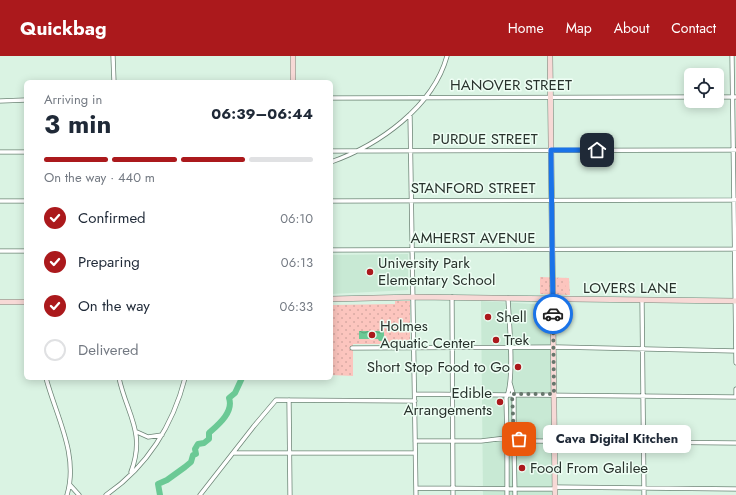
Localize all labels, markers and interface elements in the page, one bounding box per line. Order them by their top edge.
text: Quickbag [20,15,106,42]
text: Home [508,18,544,38]
text: Map [566,18,592,38]
text: About [614,18,649,38]
text: Contact [671,18,716,38]
map controls [684,68,724,108]
button: locate [684,68,724,108]
street label: HANOVER STREET [450,74,572,96]
text: Arriving in [44,90,102,109]
text: 06:39–06:44 [211,103,313,125]
text: 3 min [44,105,111,143]
street label: PURDUE STREET [432,128,538,150]
pin [580,133,614,167]
icon: home [586,139,608,161]
text: On the way · 440 m [44,168,155,187]
street label: STANFORD STREET [411,177,535,199]
icon: check [44,207,66,229]
text: Confirmed [78,207,146,229]
text: 06:10 [280,209,313,228]
street label: AMHERST AVENUE [411,227,535,249]
icon: check [44,251,66,273]
text: Preparing [78,251,140,273]
place label: University Park Elementary School [378,252,495,291]
text: 06:13 [281,253,313,272]
marker: University Park Elementary School [365,267,375,277]
street label: LOVERS LANE [583,277,677,299]
courier [533,294,573,334]
icon: check [44,295,66,317]
text: On the way [78,295,150,317]
text: 06:33 [280,297,313,316]
icon: car [542,303,564,325]
place label: Shell [496,306,527,328]
marker: Shell [483,312,493,322]
place label: Holmes Aquatic Center [380,315,476,354]
place label: Trek [504,329,529,351]
marker: Holmes Aquatic Center [367,330,377,340]
marker: Trek [491,335,501,345]
text: Delivered [78,339,139,361]
place label: Short Stop Food to Go [367,356,510,378]
marker: Short Stop Food to Go [513,362,523,372]
place label: Edible Arrangements [403,382,492,421]
marker: Edible Arrangements [495,397,505,407]
pin [502,422,536,456]
callout: Cava Digital Kitchen [543,425,691,453]
icon: bag [508,428,530,450]
text: Cava Digital Kitchen [556,429,678,448]
place label: Food From Galilee [530,457,648,479]
marker: Food From Galilee [517,463,527,473]

